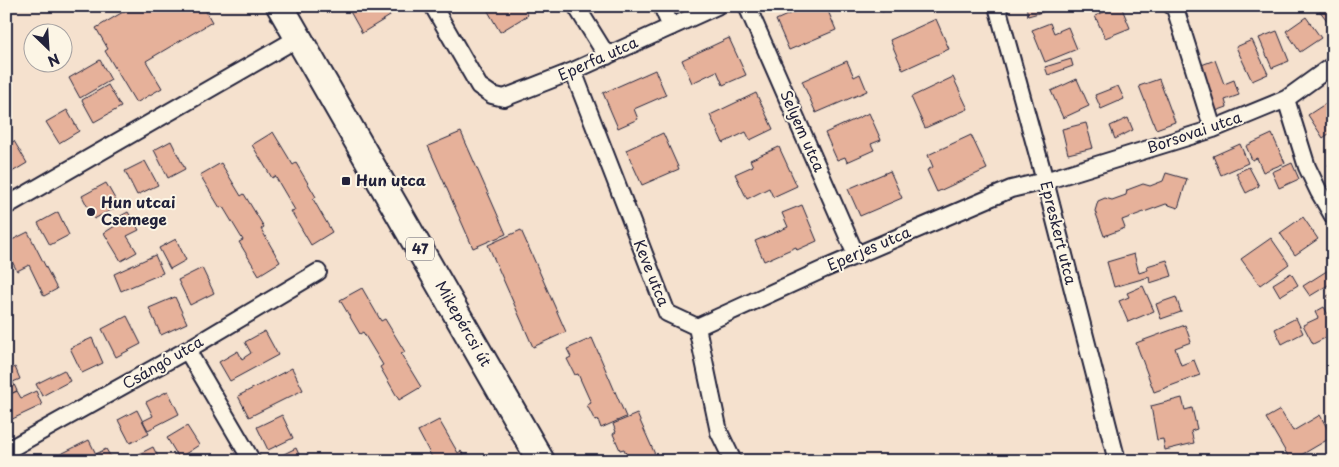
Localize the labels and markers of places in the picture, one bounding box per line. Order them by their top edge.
place label: Hun utca [356,168,426,191]
marker: Hun utca [340,175,352,187]
place label: Hun utcai Csemege [101,190,175,230]
marker: Hun utcai Csemege [85,206,97,218]

